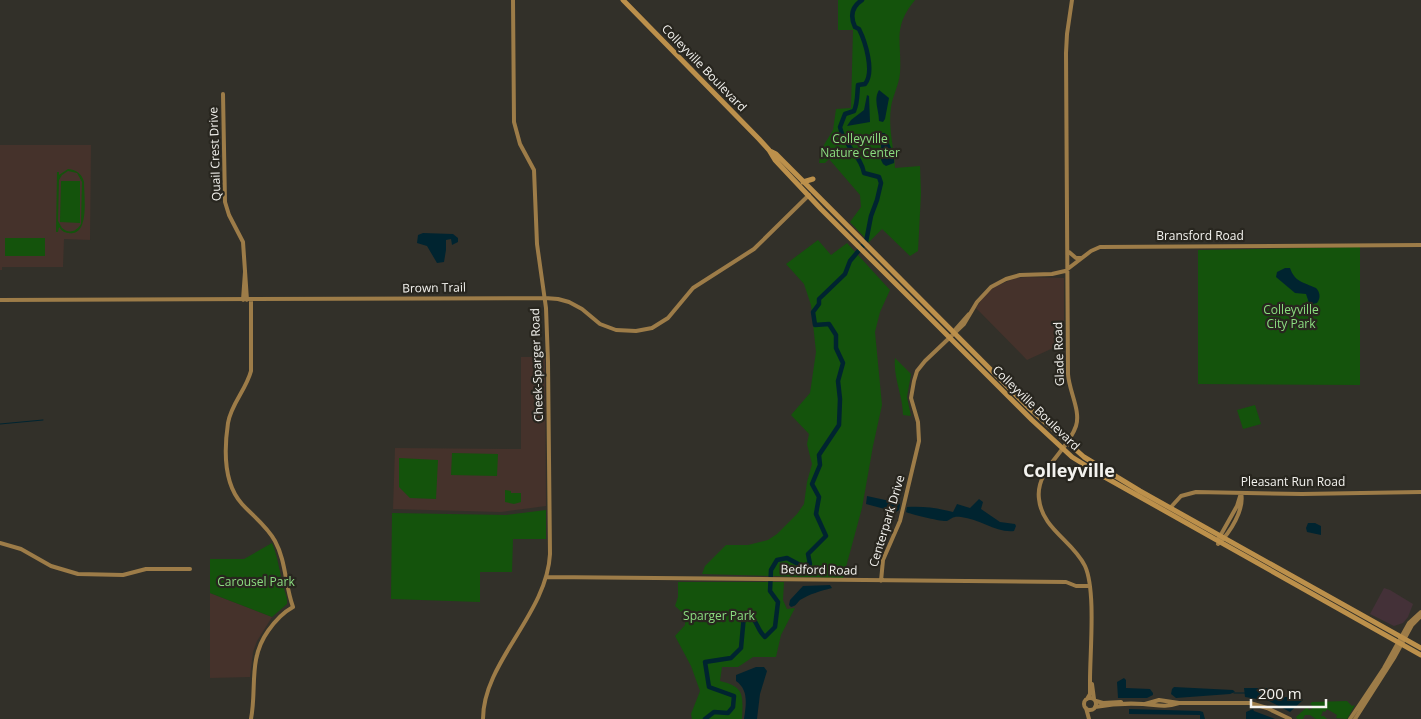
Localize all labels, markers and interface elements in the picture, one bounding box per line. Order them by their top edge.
street label: Colleyville Boulevard [658,20,751,115]
street label: Quail Crest Drive [204,106,225,201]
park label: Colleyville Nature Center [820,130,900,161]
street label: Bransford Road [1156,227,1244,244]
street label: Brown Trail [402,278,466,297]
park label: Colleyville City Park [1263,301,1319,332]
street label: Cheek-Sparger Road [526,308,547,422]
street label: Glade Road [1049,322,1068,386]
street label: Colleyville Boulevard [989,361,1084,454]
district label: Colleyville [1023,458,1115,482]
street label: Centerpark Drive [864,473,909,569]
street label: Pleasant Run Road [1241,473,1345,490]
street label: Bedford Road [780,560,858,579]
park label: Carousel Park [217,573,295,590]
park label: Sparger Park [683,607,756,624]
scale bar [1251,676,1326,708]
text: 200 m [1258,683,1302,703]

